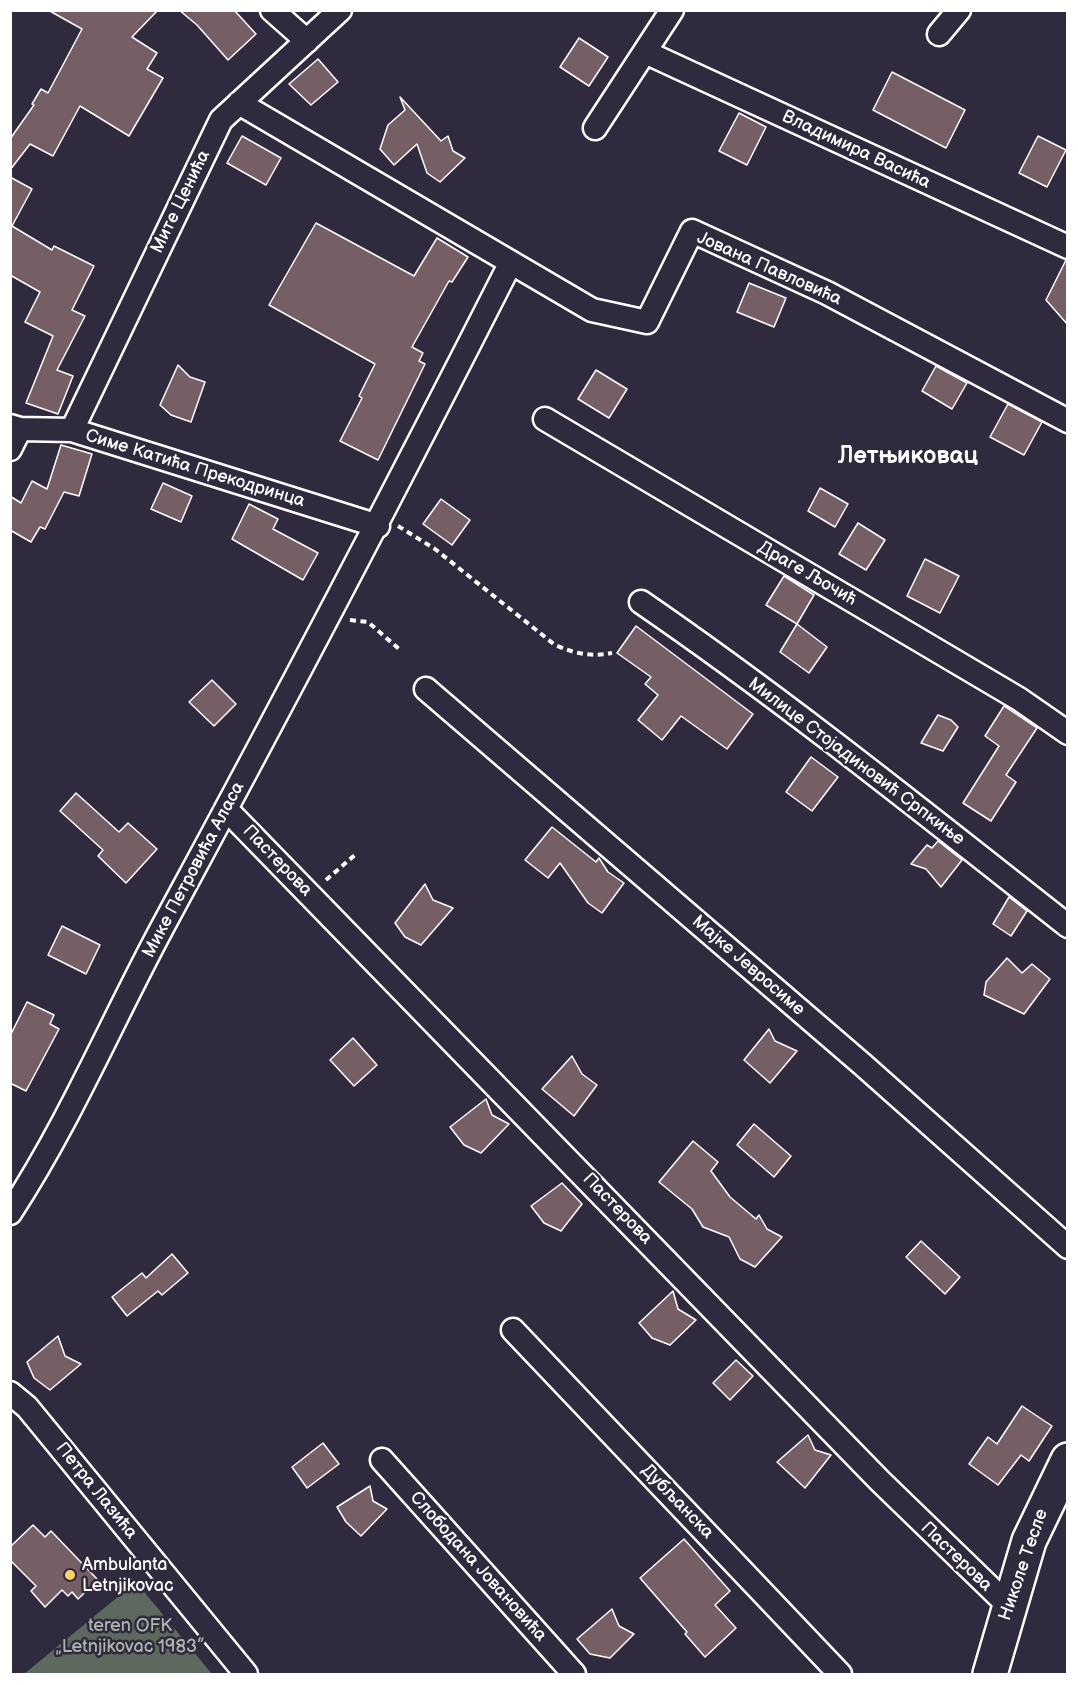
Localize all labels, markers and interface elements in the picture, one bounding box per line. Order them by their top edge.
street label: Владимира Васића [778,106,934,194]
street label: Мите Ценића [147,147,215,257]
street label: Јована Павловића [693,227,845,311]
street label: Симе Катића Прекодринца [83,425,307,513]
district label: Летњиковац [838,443,978,471]
street label: Драге Љочић [754,537,860,611]
street label: Милице Стојадиновић Српкиње [743,673,969,851]
street label: Мике Петровића Аласа [138,778,250,962]
street label: Пастерова [238,821,316,901]
street label: Мајке Јевросиме [687,911,809,1021]
street label: Пастерова [578,1169,656,1249]
street label: Петра Лазића [51,1438,141,1544]
street label: Дубљанска [636,1460,718,1544]
street label: Слободана Јовановића [405,1488,551,1646]
street label: Николе Тесле [995,1506,1053,1624]
street label: Пастерова [916,1518,996,1596]
place label: Ambulanta Letnjikovac [82,1554,173,1596]
marker: Ambulanta Letnjikovac [63,1568,77,1582]
park label: teren OFK „Letnjikovac 1983” [55,1615,205,1658]

